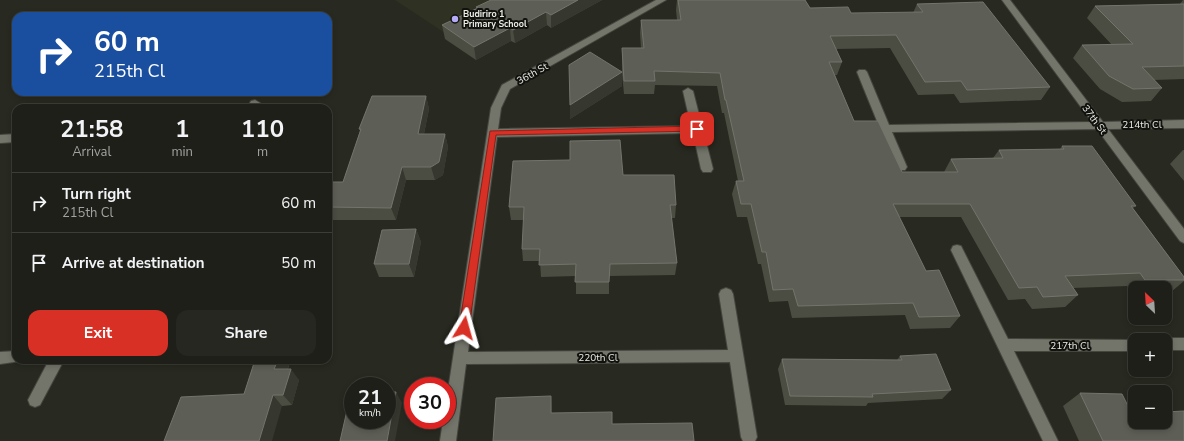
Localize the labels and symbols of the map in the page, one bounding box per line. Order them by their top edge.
place label: Budiriro 1 Primary School [463,8,527,30]
marker: Budiriro 1 Primary School [450,14,460,24]
street label: 36th St [514,59,551,88]
street label: 37th St [1079,102,1110,138]
pin [680,112,714,146]
street label: 214th Cl [1122,118,1162,132]
north arrow [1128,281,1172,325]
position arrow [443,307,485,349]
street label: 217th Cl [1050,339,1090,353]
street label: 220th Cl [578,351,618,365]
speed limit sign: 30 [404,377,456,429]

